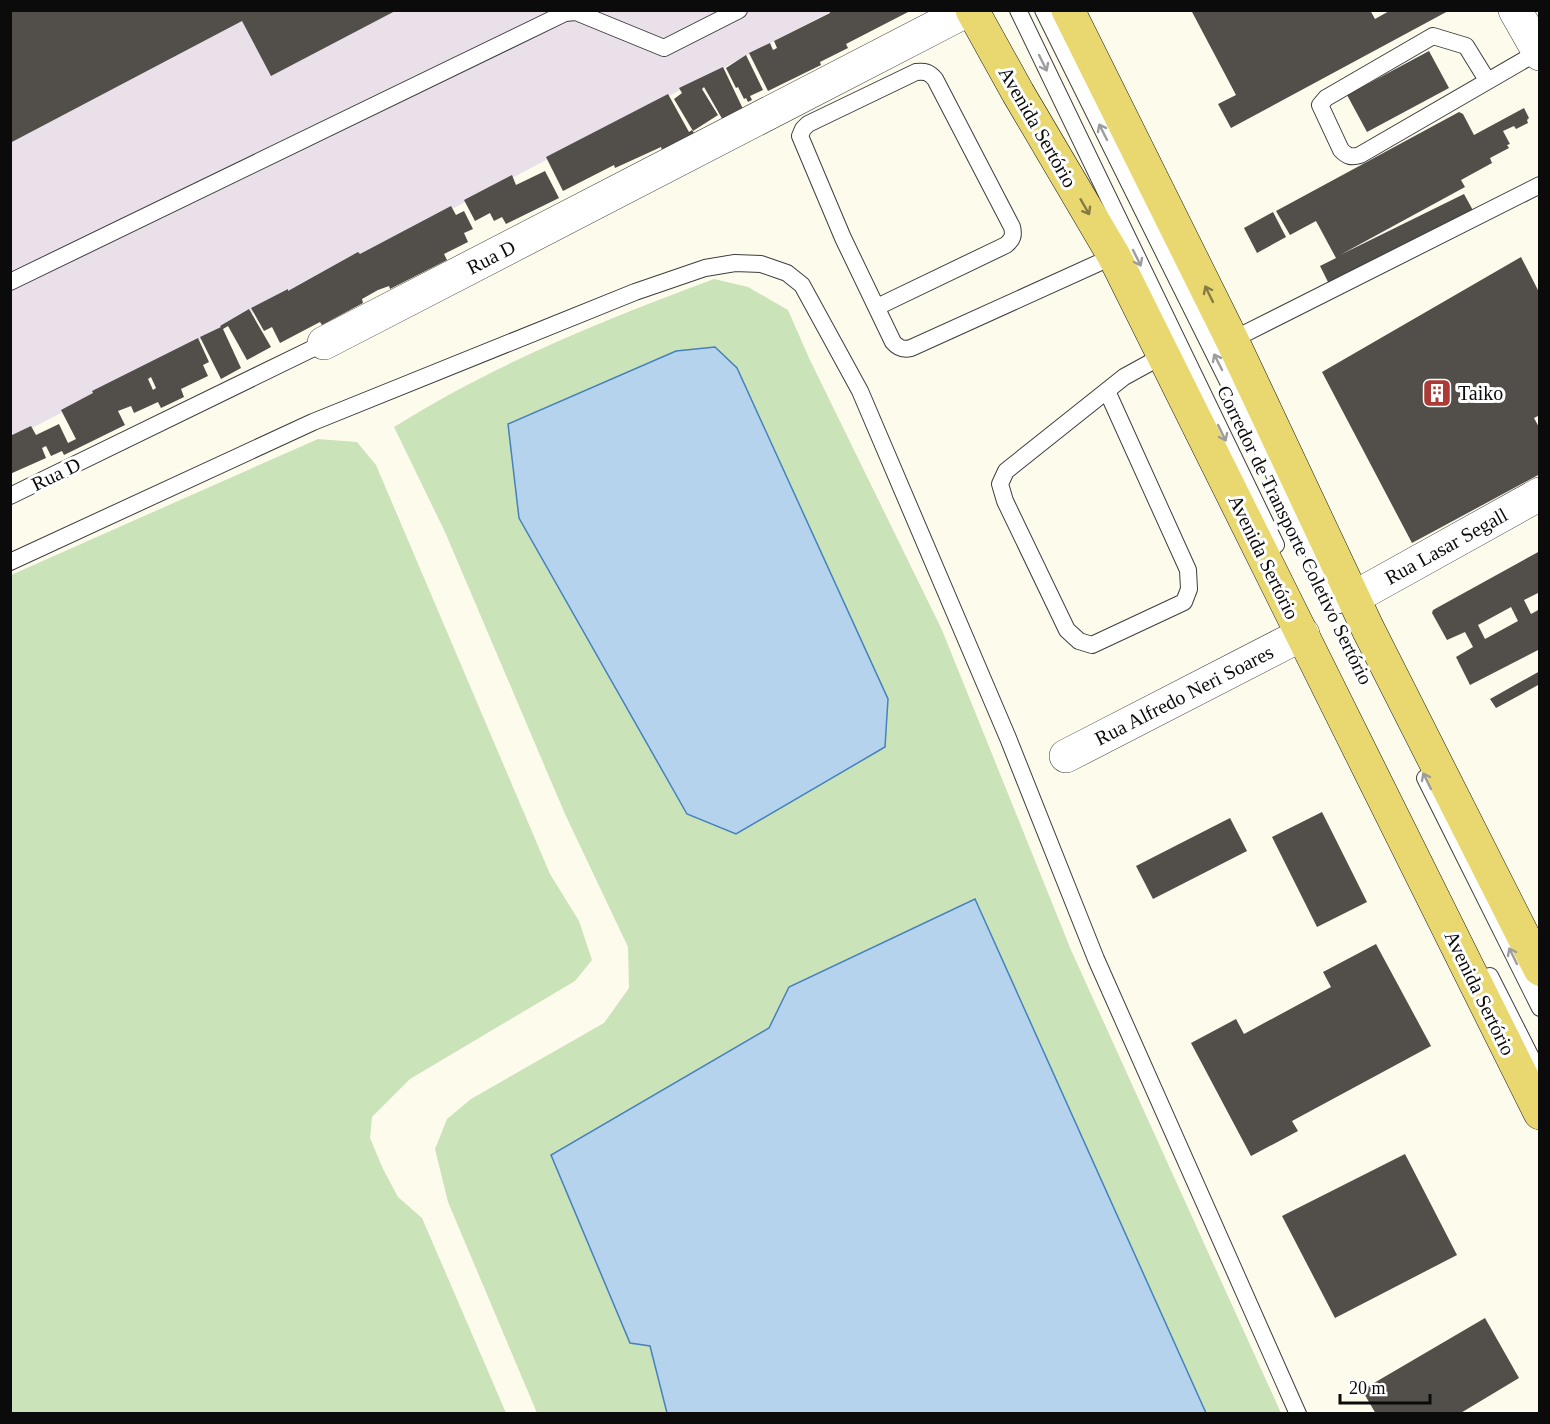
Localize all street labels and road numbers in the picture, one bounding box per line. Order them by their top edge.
street label: Avenida Sertório [995,63,1081,191]
street label: Rua D [463,235,519,279]
street label: Corredor de Transporte Coletivo Sertório [1212,382,1377,689]
street label: Rua D [28,453,84,495]
street label: Avenida Sertório [1224,491,1304,623]
street label: Rua Lasar Segall [1381,503,1512,590]
street label: Rua Alfredo Neri Soares [1091,640,1277,750]
street label: Avenida Sertório [1440,927,1520,1059]

